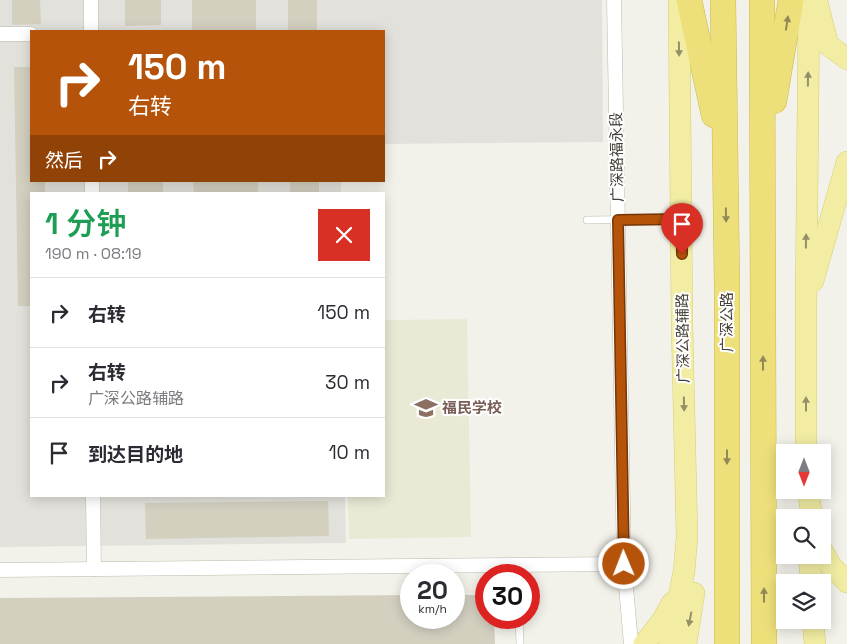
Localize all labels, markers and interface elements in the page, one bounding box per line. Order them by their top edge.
one-way arrow [783,15,791,31]
one-way arrow [675,41,683,57]
text: 150 m [128,45,226,89]
icon: right [45,50,110,115]
one-way arrow [804,71,812,87]
text: 右转 [128,92,172,120]
street label: 广深路福永段 [606,112,627,202]
icon: right [93,145,121,173]
text: 然后 [45,148,83,173]
pin [661,203,703,254]
text: 1 分钟 [45,204,126,243]
one-way arrow [722,207,730,223]
button: close [318,209,370,261]
icon: arrive [668,210,696,238]
one-way arrow [802,233,810,249]
text: 190 m · 08:19 [45,243,142,264]
street label: 广深公路 [717,292,736,352]
street label: 广深公路辅路 [672,293,693,383]
icon: right [45,299,73,327]
text: 150 m [317,300,370,325]
text: 右转 [88,302,126,327]
one-way arrow [759,355,767,371]
text: 右转 [88,360,126,385]
icon: right [45,369,73,397]
text: 30 m [325,370,370,395]
text: 广深公路辅路 [88,388,184,409]
school or university icon: 福民学校 [413,395,439,421]
one-way arrow [680,396,688,412]
one-way arrow [802,396,810,412]
place label: 福民学校 [442,398,502,417]
icon: arrive [45,439,73,467]
text: 10 m [329,440,370,465]
text: 到达目的地 [88,442,183,467]
north arrow [776,444,831,499]
map controls [776,444,831,629]
one-way arrow [723,450,731,466]
button: search [776,509,831,564]
position arrow [597,537,649,589]
speed limit sign: 30 [475,564,540,629]
text: 20 [417,574,448,606]
button: layers [776,574,831,629]
one-way arrow [760,587,768,603]
text: km/h [418,601,447,617]
one-way arrow [686,611,694,626]

